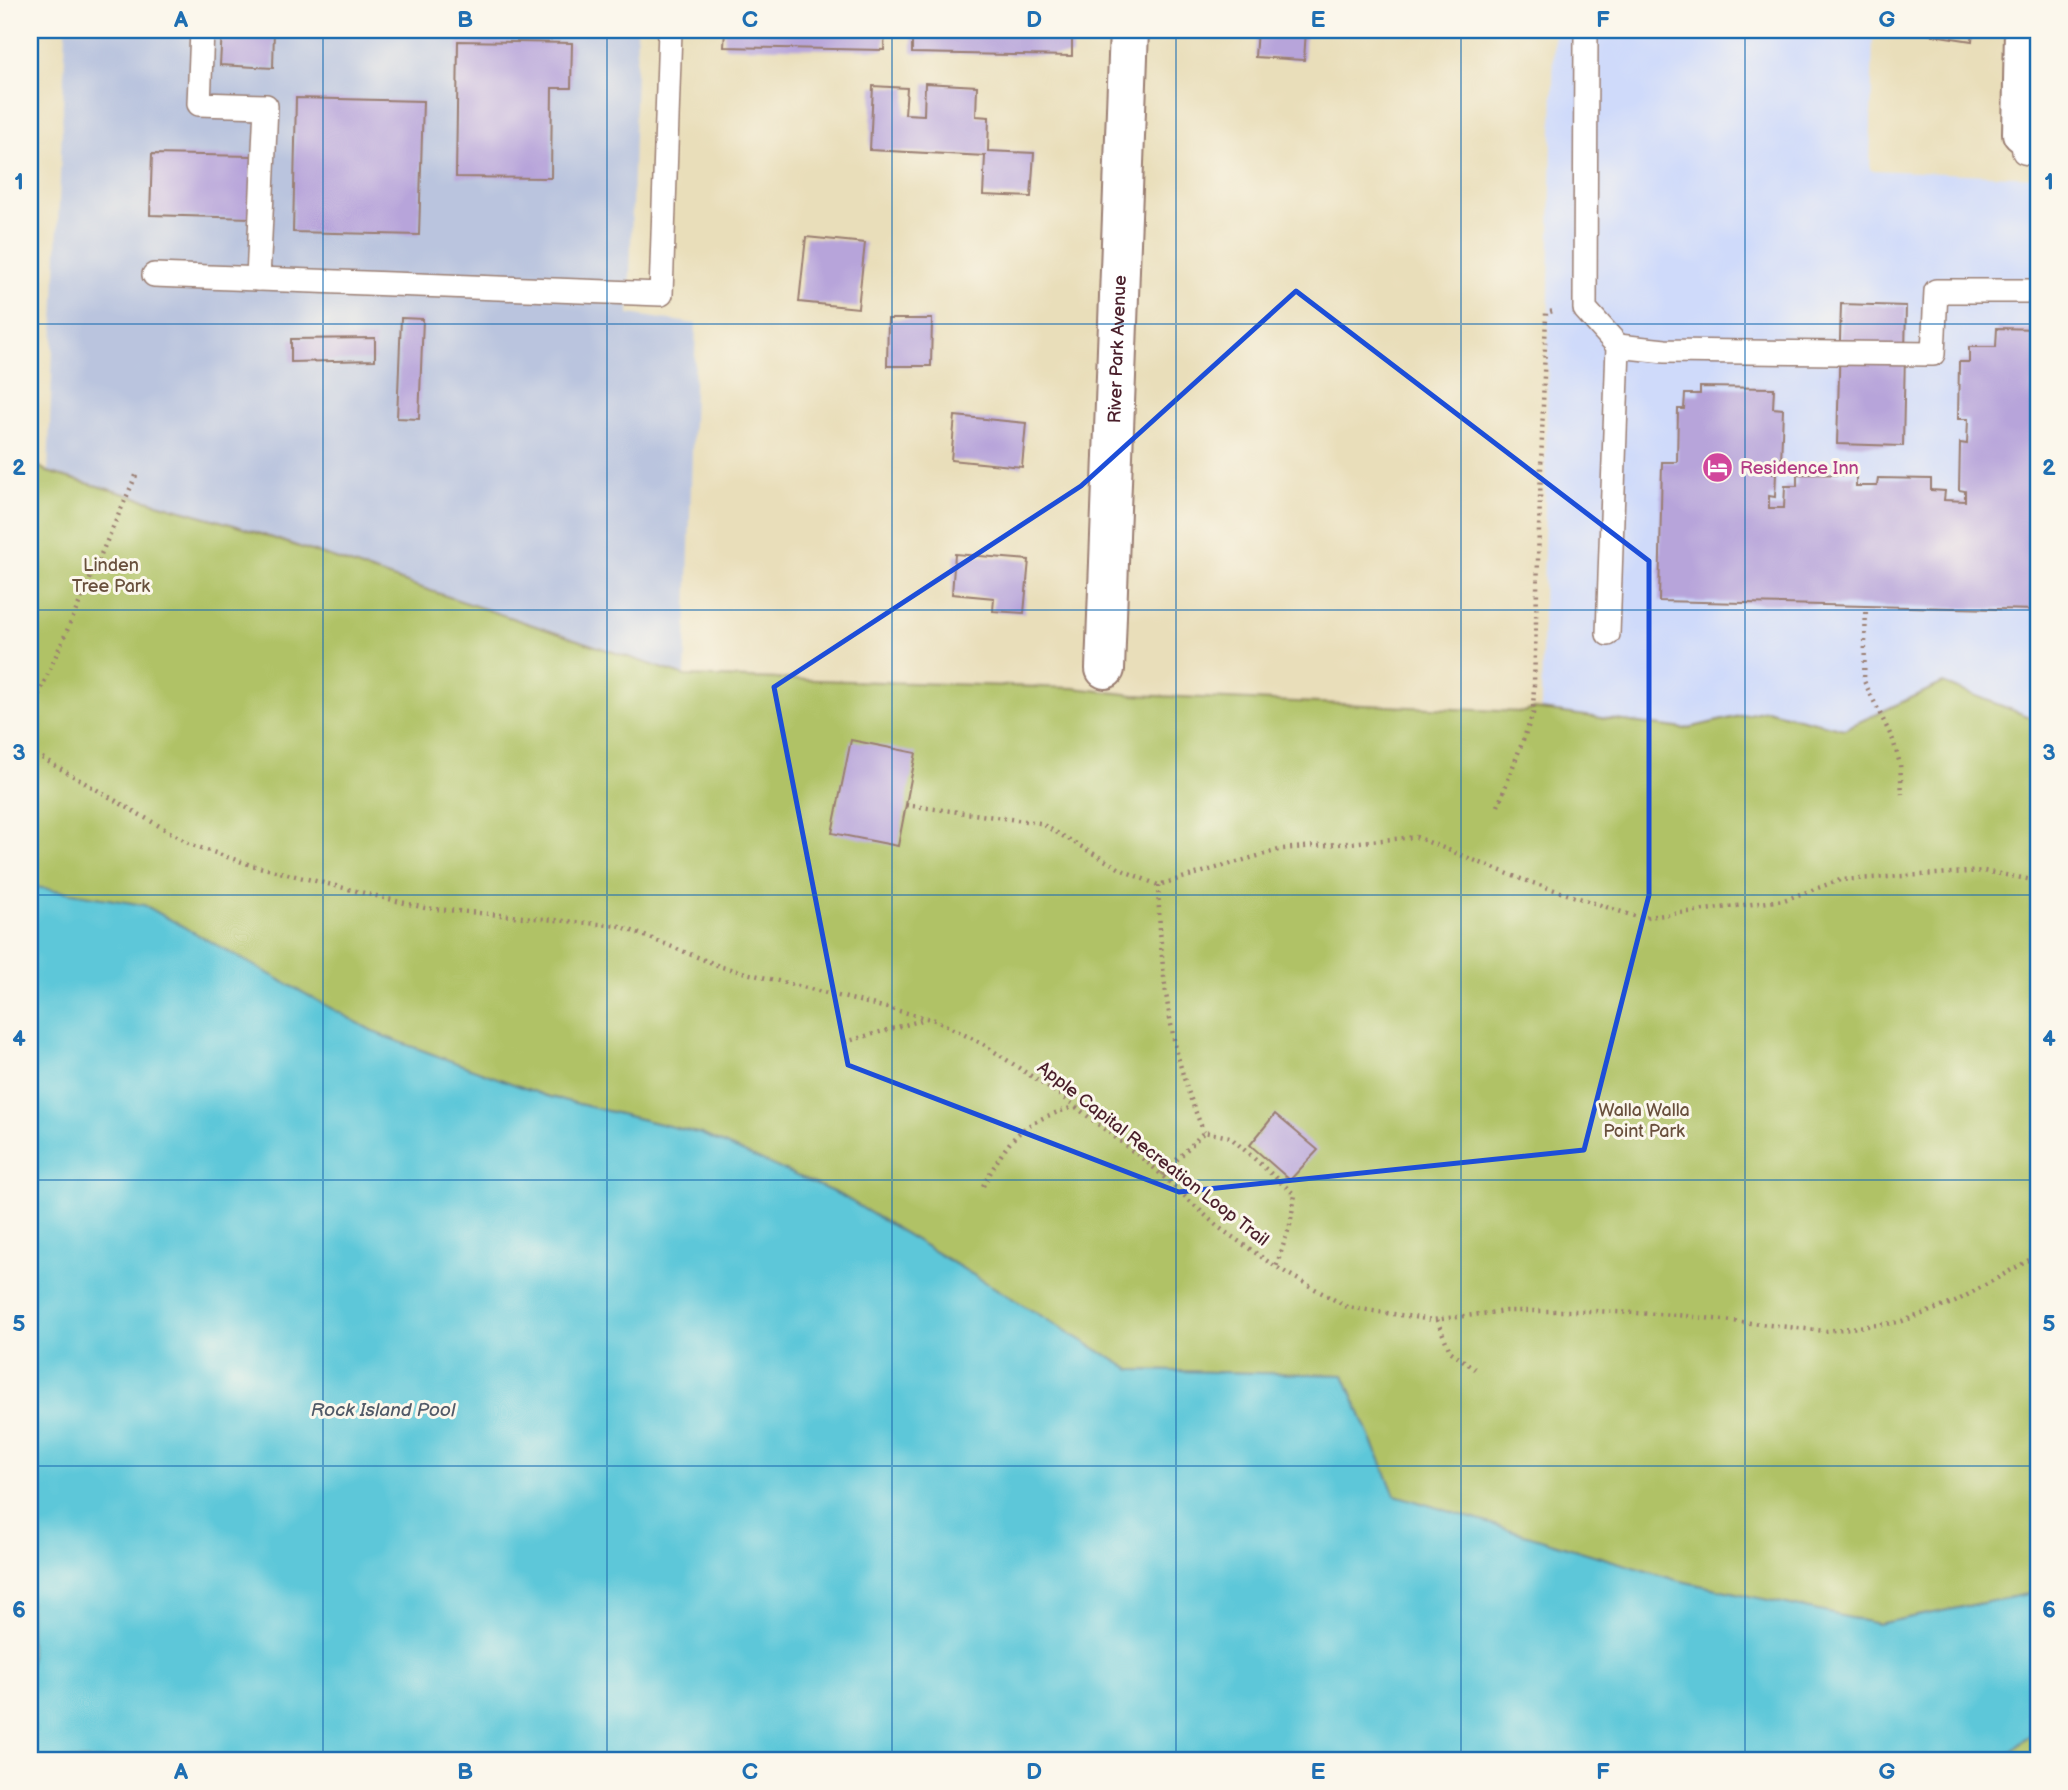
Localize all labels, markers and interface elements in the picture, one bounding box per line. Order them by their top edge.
text: A [173,6,189,34]
text: B [457,6,473,34]
text: C [742,6,758,34]
text: D [1026,6,1042,34]
text: E [1311,6,1326,34]
text: F [1596,6,1610,34]
text: G [1879,6,1896,34]
text: 1 [14,168,24,196]
text: 1 [2044,168,2054,196]
street label: River Park Avenue [1104,274,1130,424]
hotel icon: Residence Inn [1700,451,1734,485]
text: 2 [12,454,26,482]
text: 2 [2042,454,2056,482]
place label: Residence Inn [1740,458,1859,479]
park label: Linden Tree Park [72,555,150,597]
text: 3 [12,739,26,767]
text: 3 [2042,739,2056,767]
text: 4 [12,1025,26,1053]
text: 4 [2042,1025,2056,1053]
street label: Apple Capital Recreation Loop Trail [1033,1057,1273,1251]
park label: Walla Walla Point Park [1598,1100,1690,1142]
text: 5 [12,1310,26,1338]
text: 5 [2042,1310,2056,1338]
water label: Rock Island Pool [311,1399,456,1422]
text: 6 [12,1596,26,1624]
text: 6 [2042,1596,2056,1624]
text: A [173,1758,189,1786]
text: B [457,1758,473,1786]
text: C [742,1758,758,1786]
text: D [1026,1758,1042,1786]
text: E [1311,1758,1326,1786]
text: F [1596,1758,1610,1786]
text: G [1879,1758,1896,1786]

